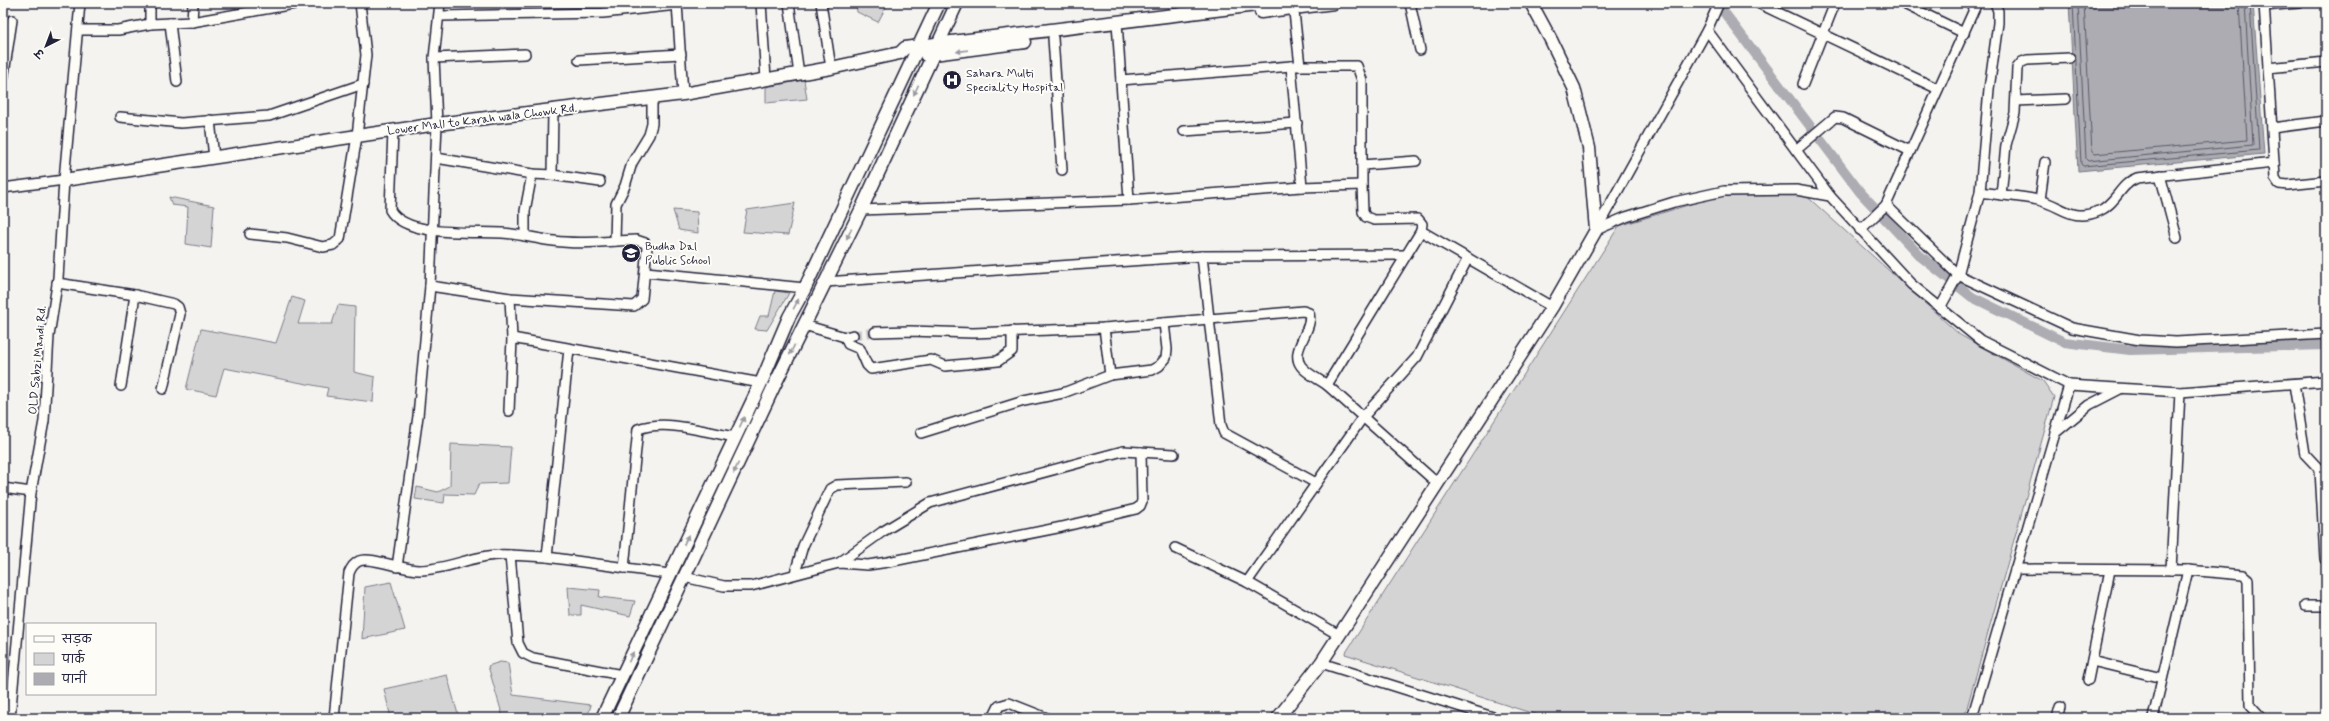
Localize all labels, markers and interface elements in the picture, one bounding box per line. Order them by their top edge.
north arrow [26,26,66,66]
text: उ [31,44,48,61]
one-way arrow [956,48,968,54]
place label: Sahara Multi Speciality Hospital [966,66,1063,96]
hospital icon: Sahara Multi Speciality Hospital [941,69,963,91]
one-way arrow [913,85,919,96]
street label: Lower Mall to Karah wala Chowk Rd. [387,100,578,140]
one-way arrow [846,228,852,239]
place label: Budha Dal Public School [645,239,711,269]
school or university icon: Budha Dal Public School [620,242,642,264]
one-way arrow [793,298,800,310]
street label: OLD Sabzi Mandi Rd. [25,305,51,415]
one-way arrow [789,344,795,356]
one-way arrow [739,417,745,428]
one-way arrow [733,462,739,473]
one-way arrow [683,534,689,545]
legend [26,623,156,695]
text: सड़क [61,632,93,648]
text: पार्क [61,649,86,668]
one-way arrow [628,652,634,663]
text: पानी [61,670,87,688]

